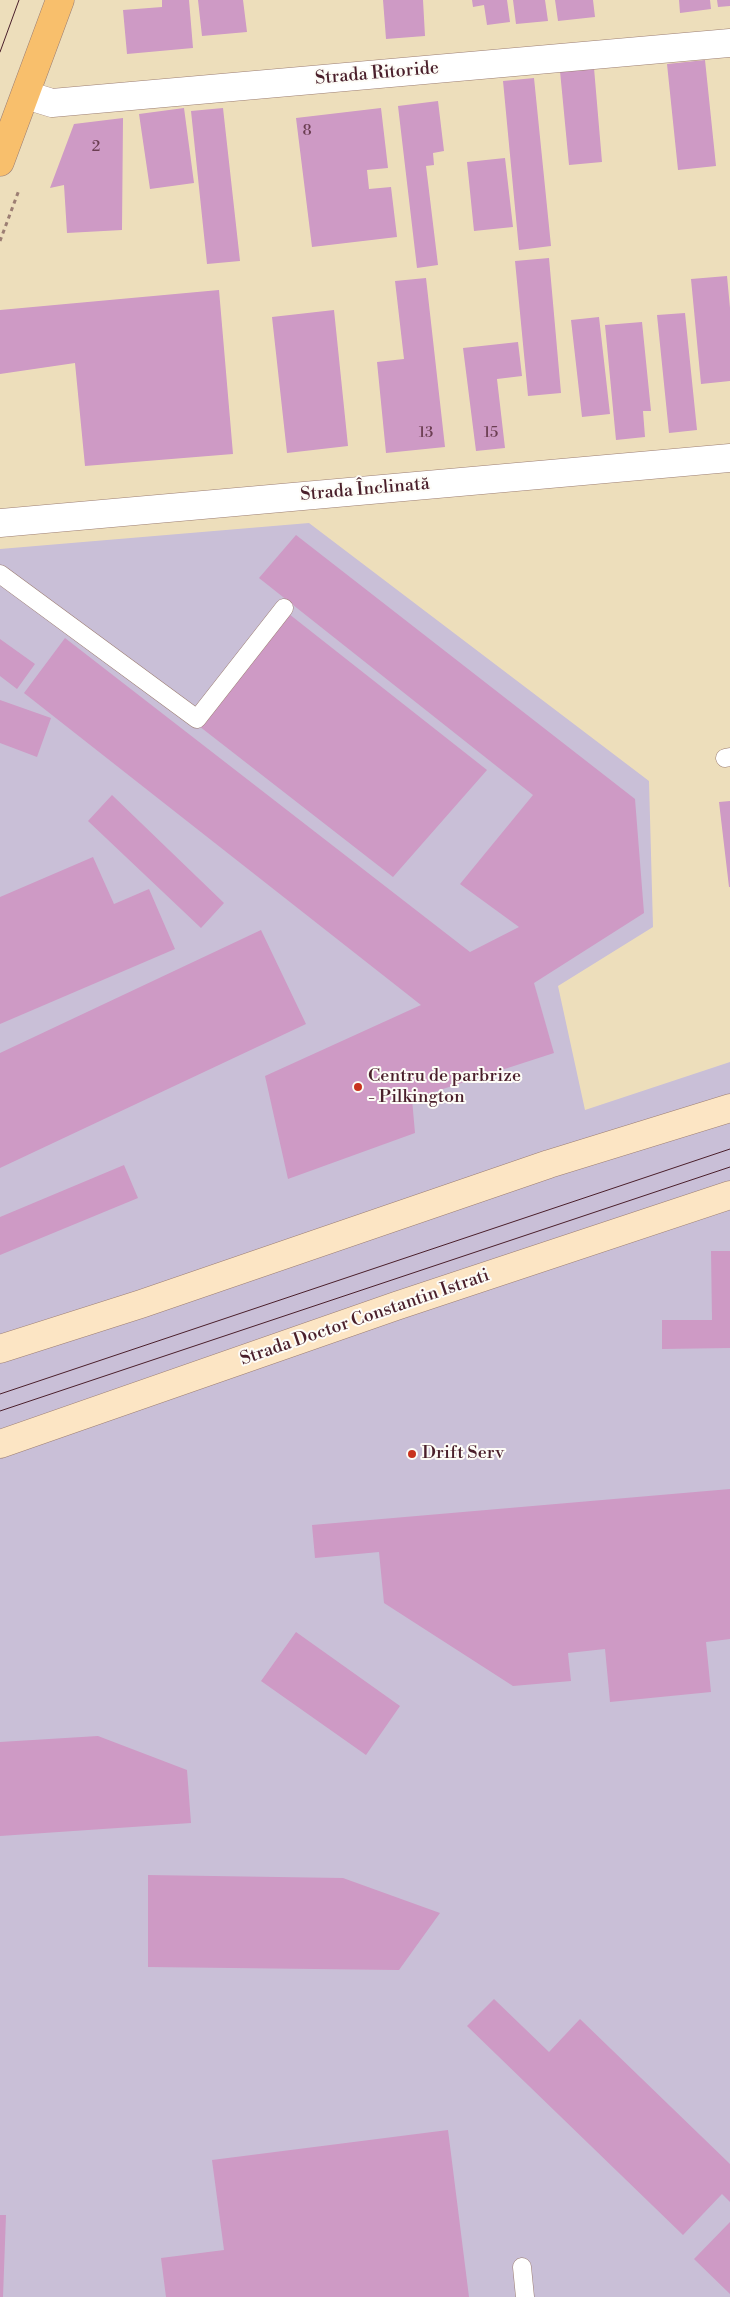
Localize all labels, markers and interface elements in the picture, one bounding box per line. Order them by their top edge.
street label: Strada Ritoride [314,58,440,90]
house number: 8 [302,122,312,140]
house number: 2 [92,138,100,156]
house number: 13 [419,424,433,442]
house number: 15 [484,424,498,442]
street label: Strada Înclinată [299,474,431,506]
place label: Centru de parbrize - Pilkington [368,1066,521,1108]
marker: Centru de parbrize - Pilkington [352,1081,364,1093]
street label: Strada Doctor Constantin Istrati [237,1265,493,1371]
place label: Drift Serv [422,1443,504,1465]
marker: Drift Serv [406,1448,418,1460]

